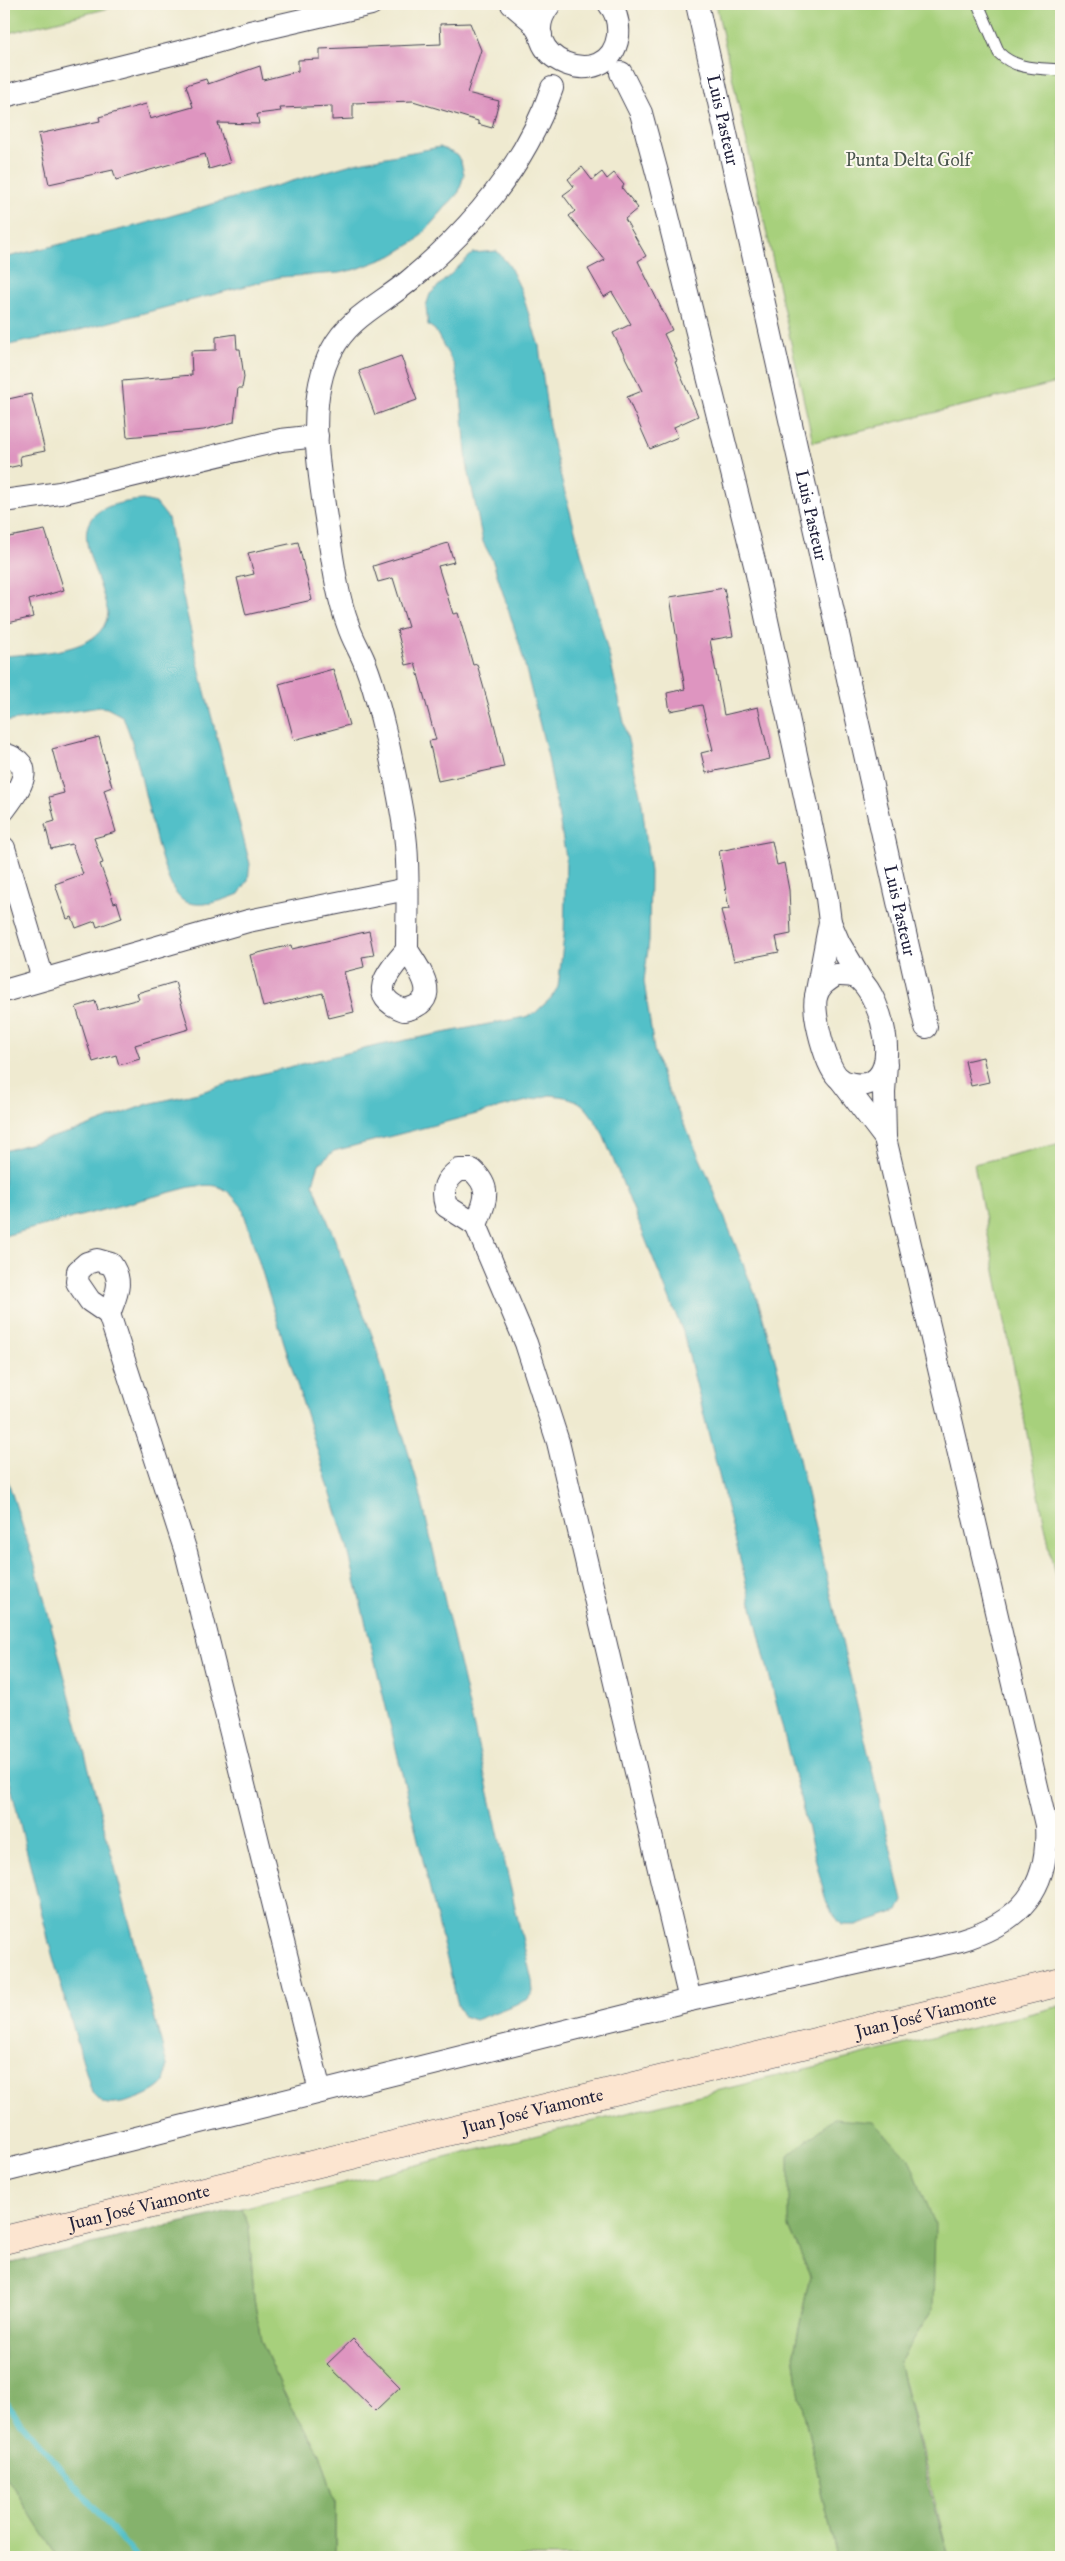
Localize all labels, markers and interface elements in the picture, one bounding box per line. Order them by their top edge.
street label: Luis Pasteur [702,72,744,168]
park label: Punta Delta Golf [846,149,973,171]
street label: Luis Pasteur [791,468,832,563]
street label: Luis Pasteur [879,863,921,958]
street label: Juan José Viamonte [851,1987,999,2044]
street label: Juan José Viamonte [458,2083,605,2140]
street label: Juan José Viamonte [64,2179,212,2236]

